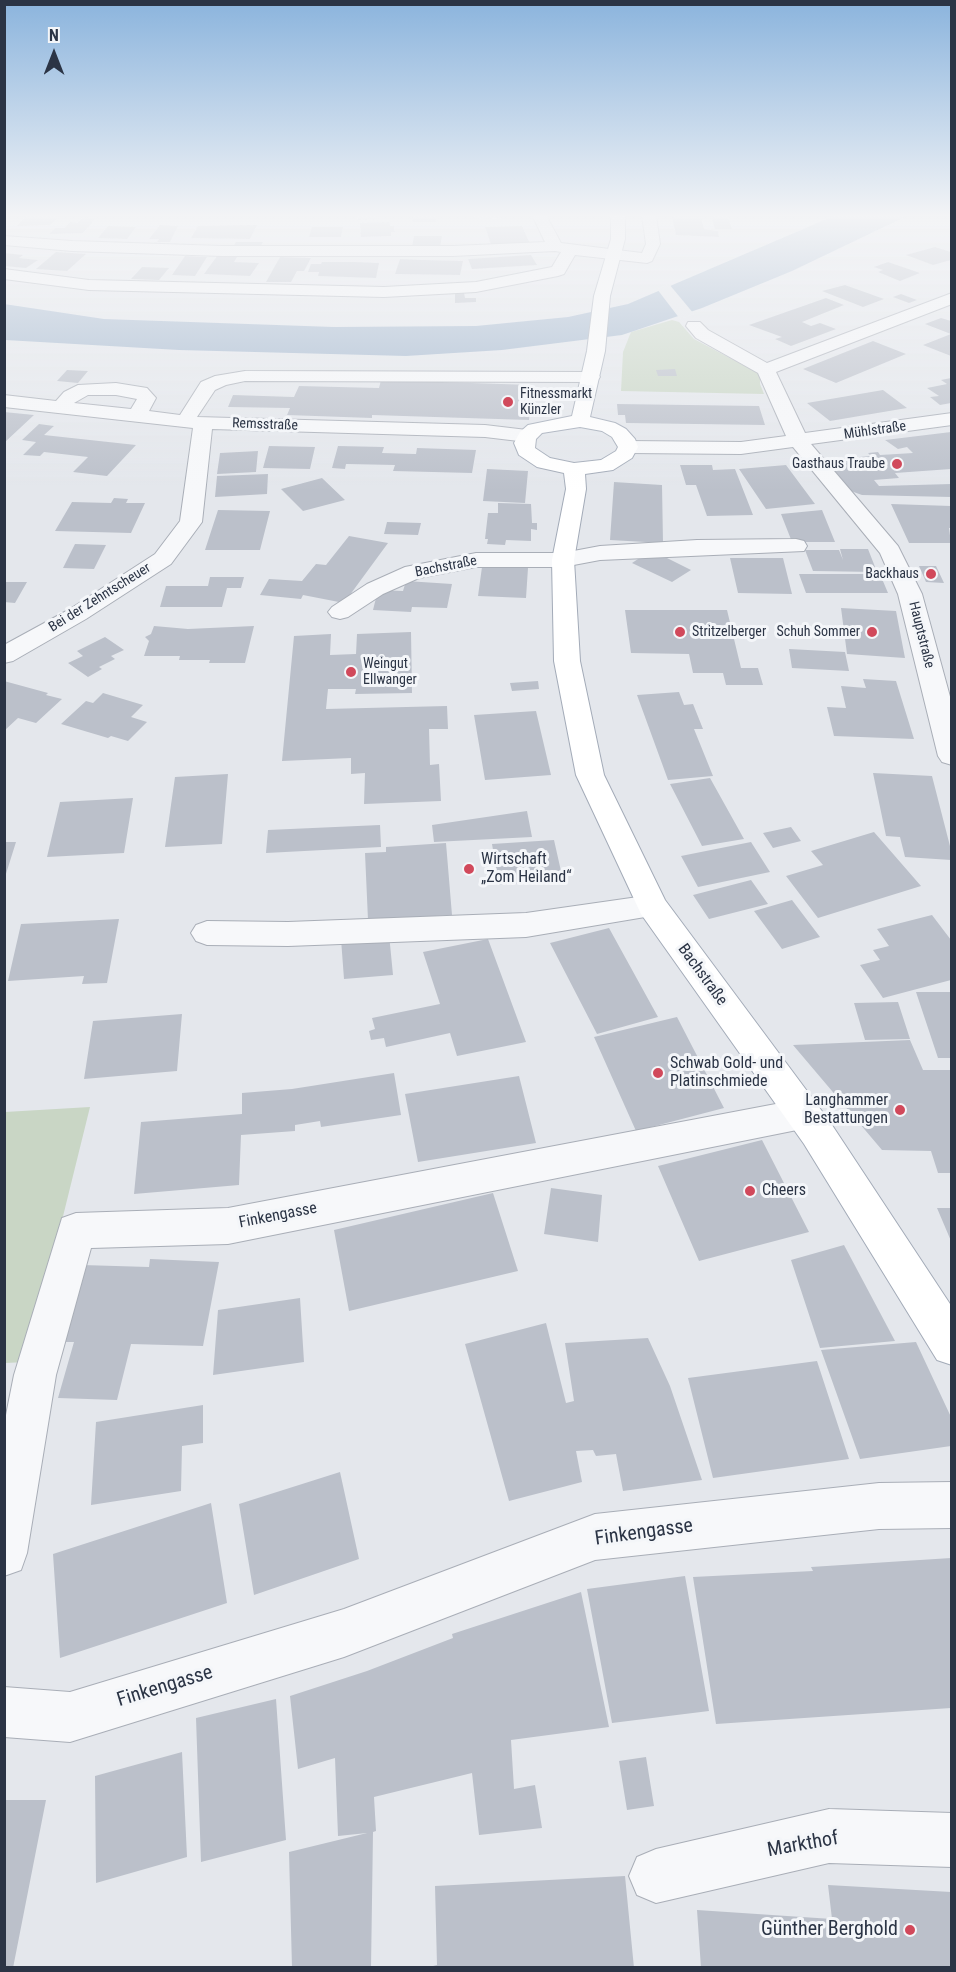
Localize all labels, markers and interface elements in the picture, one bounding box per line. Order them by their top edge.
north arrow [24,24,84,84]
text: N [49,26,59,45]
place label: Fitnessmarkt Künzler [520,386,592,418]
marker: Fitnessmarkt Künzler [501,395,515,409]
street label: Remsstraße [232,415,298,435]
street label: Mühlstraße [843,418,907,444]
place label: Gasthaus Traube [792,456,885,472]
marker: Gasthaus Traube [890,457,904,471]
street label: Bachstraße [414,553,478,581]
street label: Bei der Zehntscheuer [46,560,154,636]
place label: Backhaus [865,566,919,582]
marker: Backhaus [924,567,938,581]
street label: Hauptstraße [905,600,937,670]
place label: Stritzelberger [692,624,766,640]
place label: Schuh Sommer [777,624,860,640]
marker: Stritzelberger [673,625,687,639]
marker: Schuh Sommer [865,625,879,639]
place label: Weingut Ellwanger [363,656,417,688]
marker: Weingut Ellwanger [344,665,358,679]
place label: Wirtschaft „Zom Heiland“ [481,850,572,888]
marker: Wirtschaft „Zom Heiland“ [462,862,476,876]
street label: Bachstraße [673,940,731,1010]
place label: Schwab Gold- und Platinschmiede [670,1054,783,1092]
marker: Schwab Gold- und Platinschmiede [651,1066,665,1080]
place label: Langhammer Bestattungen [804,1091,888,1129]
marker: Langhammer Bestattungen [893,1103,907,1117]
place label: Cheers [762,1181,806,1201]
marker: Cheers [743,1184,757,1198]
street label: Finkengasse [237,1199,319,1233]
street label: Finkengasse [593,1514,695,1552]
street label: Finkengasse [114,1661,216,1713]
street label: Markthof [766,1827,840,1863]
place label: Günther Berghold [761,1918,898,1942]
marker: Günther Berghold [903,1923,917,1937]

